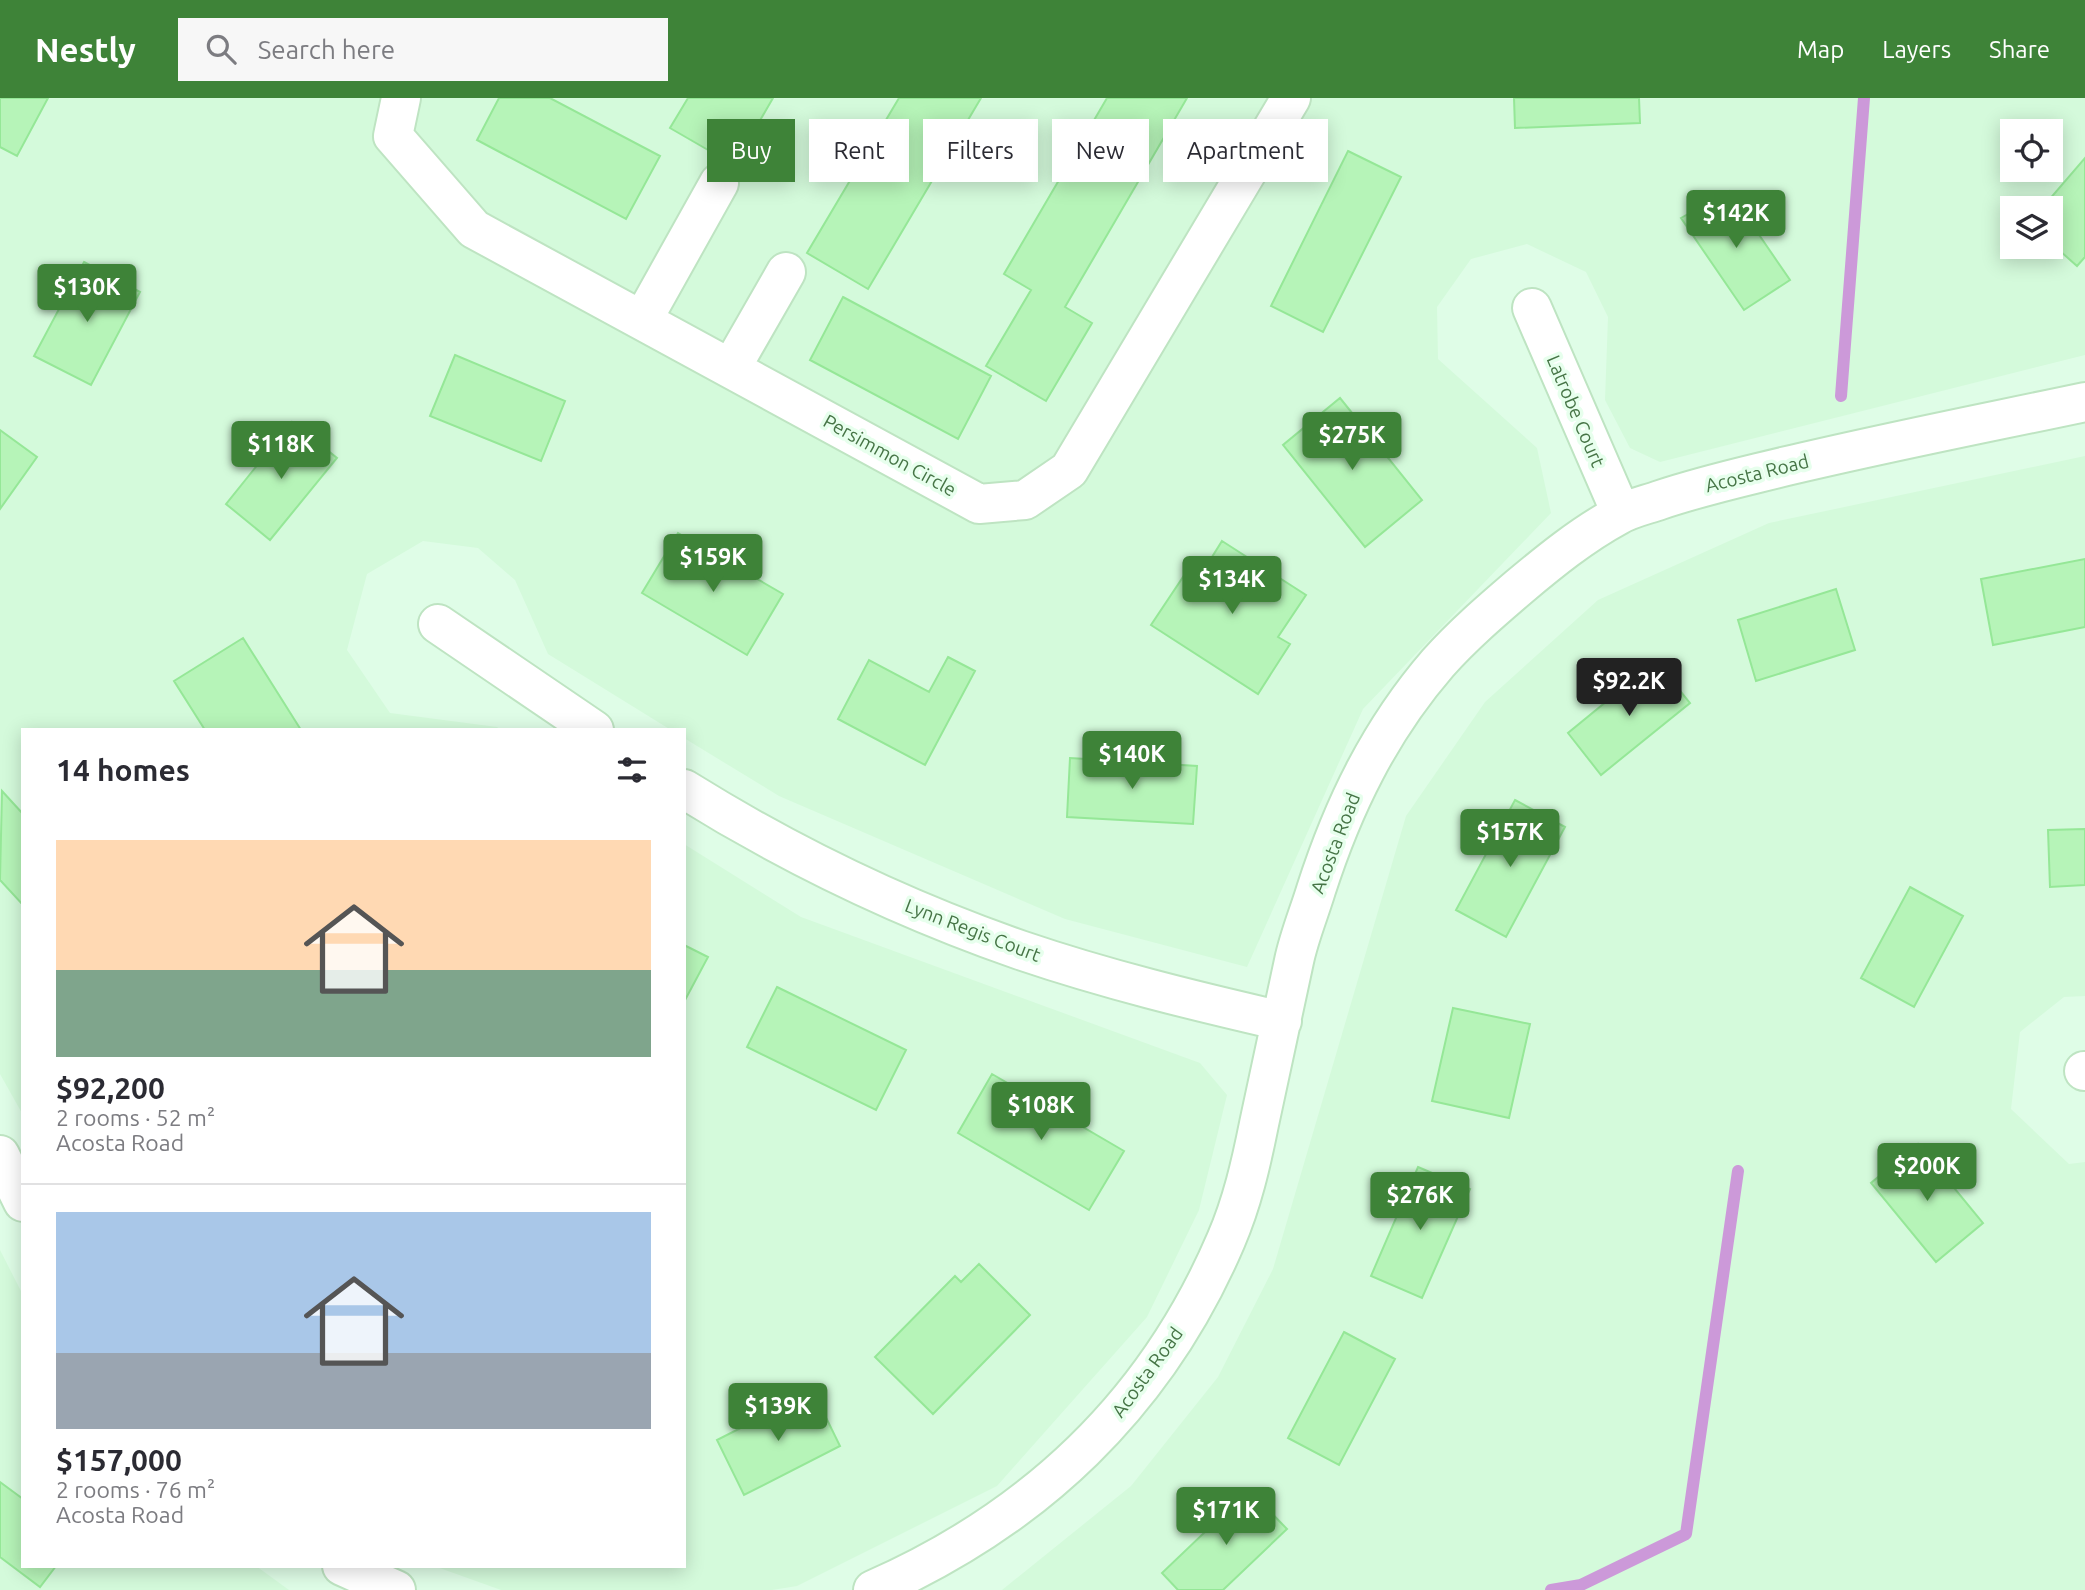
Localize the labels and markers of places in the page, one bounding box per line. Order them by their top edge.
pin: $142K [1687,190,1785,250]
pin: $130K [38,264,136,324]
pin: $275K [1303,412,1401,472]
pin: $118K [232,422,330,481]
pin: $159K [664,534,762,594]
pin: $134K [1183,556,1281,616]
pin: $92.2K [1572,658,1686,718]
pin: $140K [1083,732,1181,791]
pin: $157K [1461,810,1559,869]
pin: $108K [992,1082,1090,1142]
pin: $200K [1878,1144,1976,1203]
pin: $276K [1371,1172,1469,1232]
pin: $139K [729,1384,827,1443]
pin: $171K [1177,1488,1275,1547]

